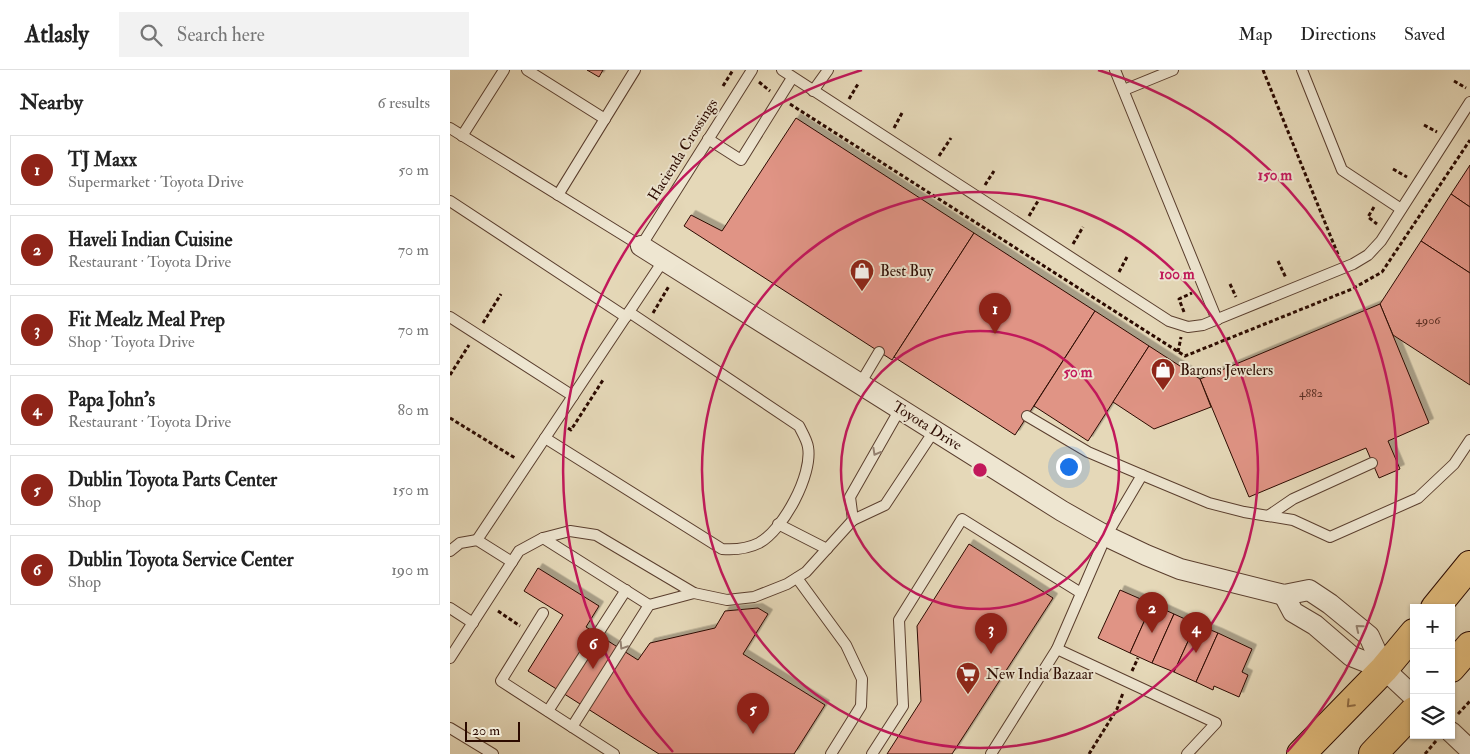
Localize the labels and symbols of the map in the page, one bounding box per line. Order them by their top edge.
street label: Hacienda Crossings [644,95,722,205]
text: 150 m [1258,166,1292,185]
shop icon: Best Buy [849,258,875,292]
place label: Best Buy [880,262,934,281]
text: 100 m [1159,265,1195,284]
pin: 1 [979,293,1011,334]
house number: 4906 [1416,313,1441,328]
shop icon: Barons Jewelers [1150,357,1176,391]
place label: Barons Jewelers [1180,361,1273,381]
text: 50 m [1064,363,1093,382]
house number: 4882 [1299,386,1323,401]
street label: Toyota Drive [889,397,965,455]
one-way arrow [872,446,882,455]
your location [1056,454,1082,480]
centre of rings [971,461,989,479]
pin: 2 [1136,592,1168,633]
pin: 4 [1180,612,1212,653]
pin: 3 [975,613,1007,654]
one-way arrow [1356,625,1365,633]
pin: 6 [577,628,609,669]
one-way arrow [619,640,629,649]
supermarket icon: New India Bazaar [955,661,981,695]
place label: New India Bazaar [986,665,1094,684]
pin: 5 [737,693,769,734]
one-way arrow [1347,698,1356,707]
scale bar [465,719,520,742]

